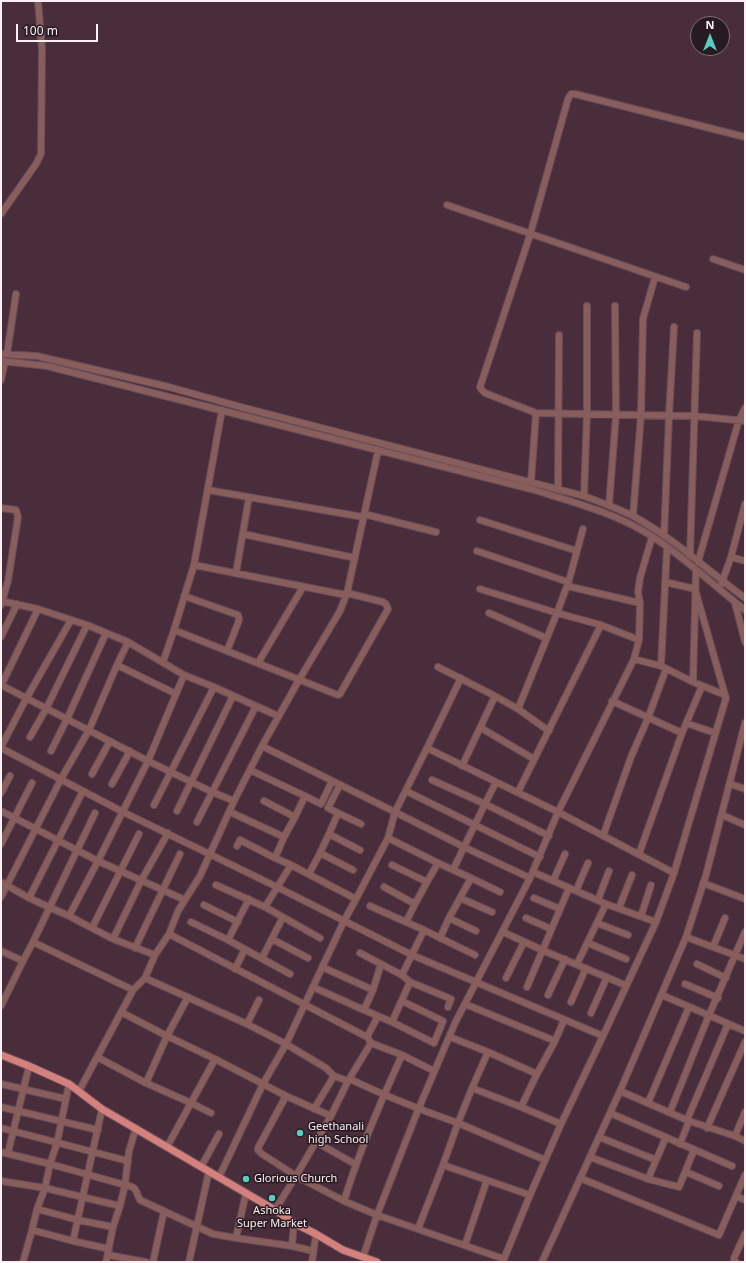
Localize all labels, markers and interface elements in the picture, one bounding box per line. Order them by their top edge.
scale bar [18,16,100,42]
north arrow [690,16,730,56]
text: N [706,17,714,32]
text: 100 m [23,22,58,39]
place label: Geethanali high School [308,1120,368,1146]
marker: Geethanali high School [295,1128,305,1138]
place label: Glorious Church [254,1172,337,1186]
marker: Glorious Church [241,1174,251,1184]
marker: Ashoka Super Market [267,1193,277,1203]
place label: Ashoka Super Market [237,1204,307,1230]

